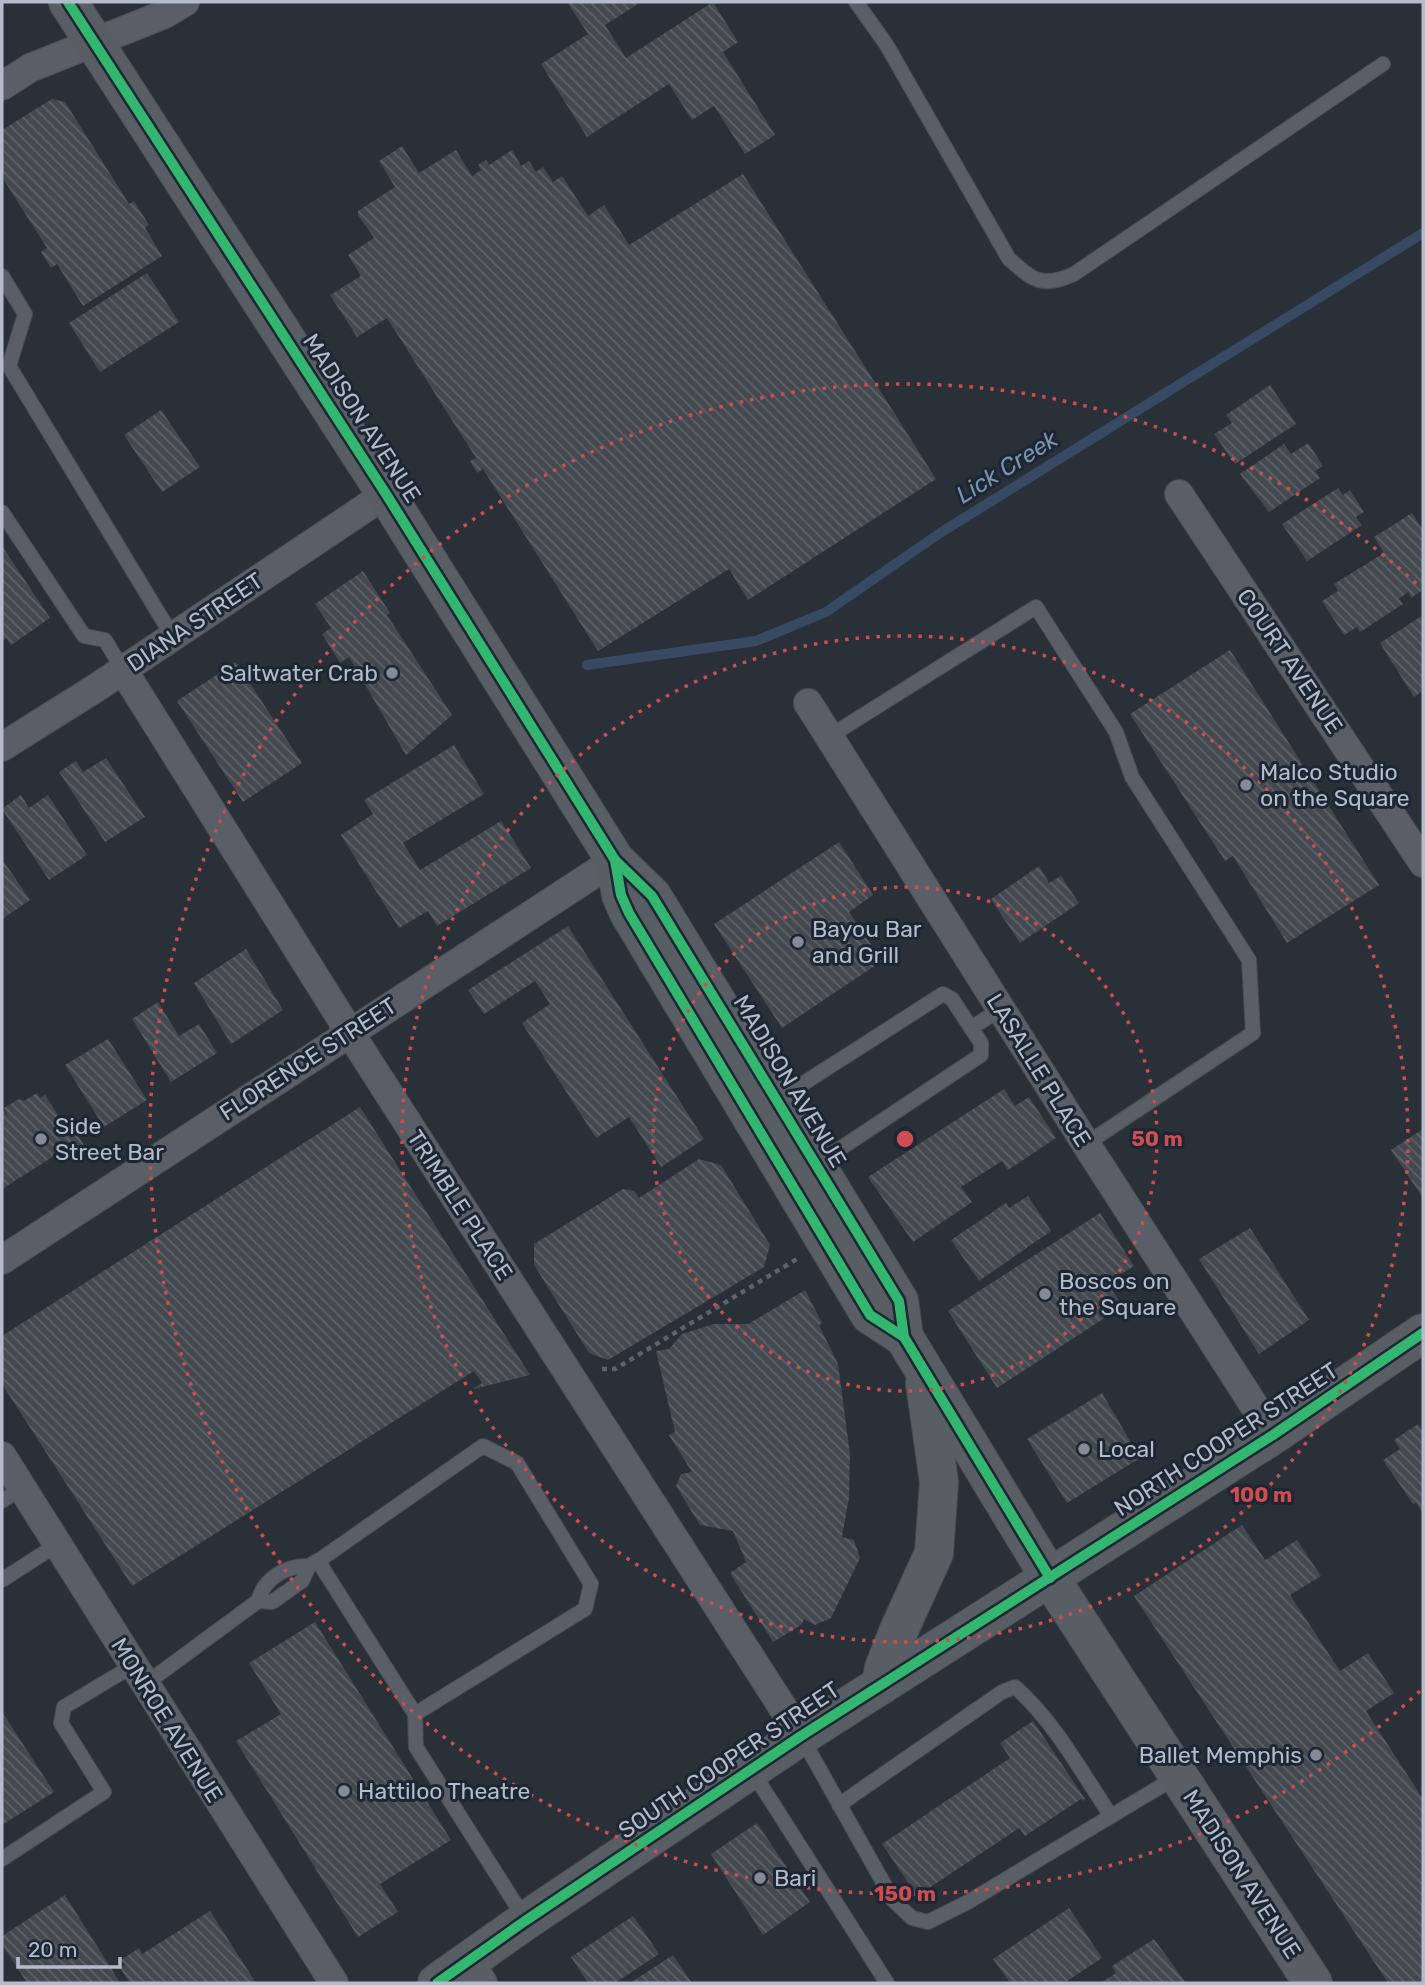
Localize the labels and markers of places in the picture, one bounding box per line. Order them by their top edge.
place label: Saltwater Crab [220,659,378,687]
marker: Saltwater Crab [384,665,400,681]
place label: Malco Studio on the Square [1260,758,1410,812]
marker: Malco Studio on the Square [1238,777,1254,793]
place label: Bayou Bar and Grill [812,915,922,969]
marker: Bayou Bar and Grill [790,934,806,950]
place label: Side Street Bar [55,1112,164,1166]
centre of rings [893,1127,917,1151]
marker: Side Street Bar [33,1131,49,1147]
place label: Boscos on the Square [1059,1267,1176,1321]
marker: Boscos on the Square [1037,1286,1053,1302]
place label: Local [1098,1435,1155,1463]
marker: Local [1076,1441,1092,1457]
place label: Ballet Memphis [1139,1741,1302,1769]
marker: Ballet Memphis [1308,1747,1324,1763]
place label: Hattiloo Theatre [358,1777,530,1805]
marker: Hattiloo Theatre [336,1783,352,1799]
place label: Bari [774,1864,816,1892]
marker: Bari [752,1870,768,1886]

